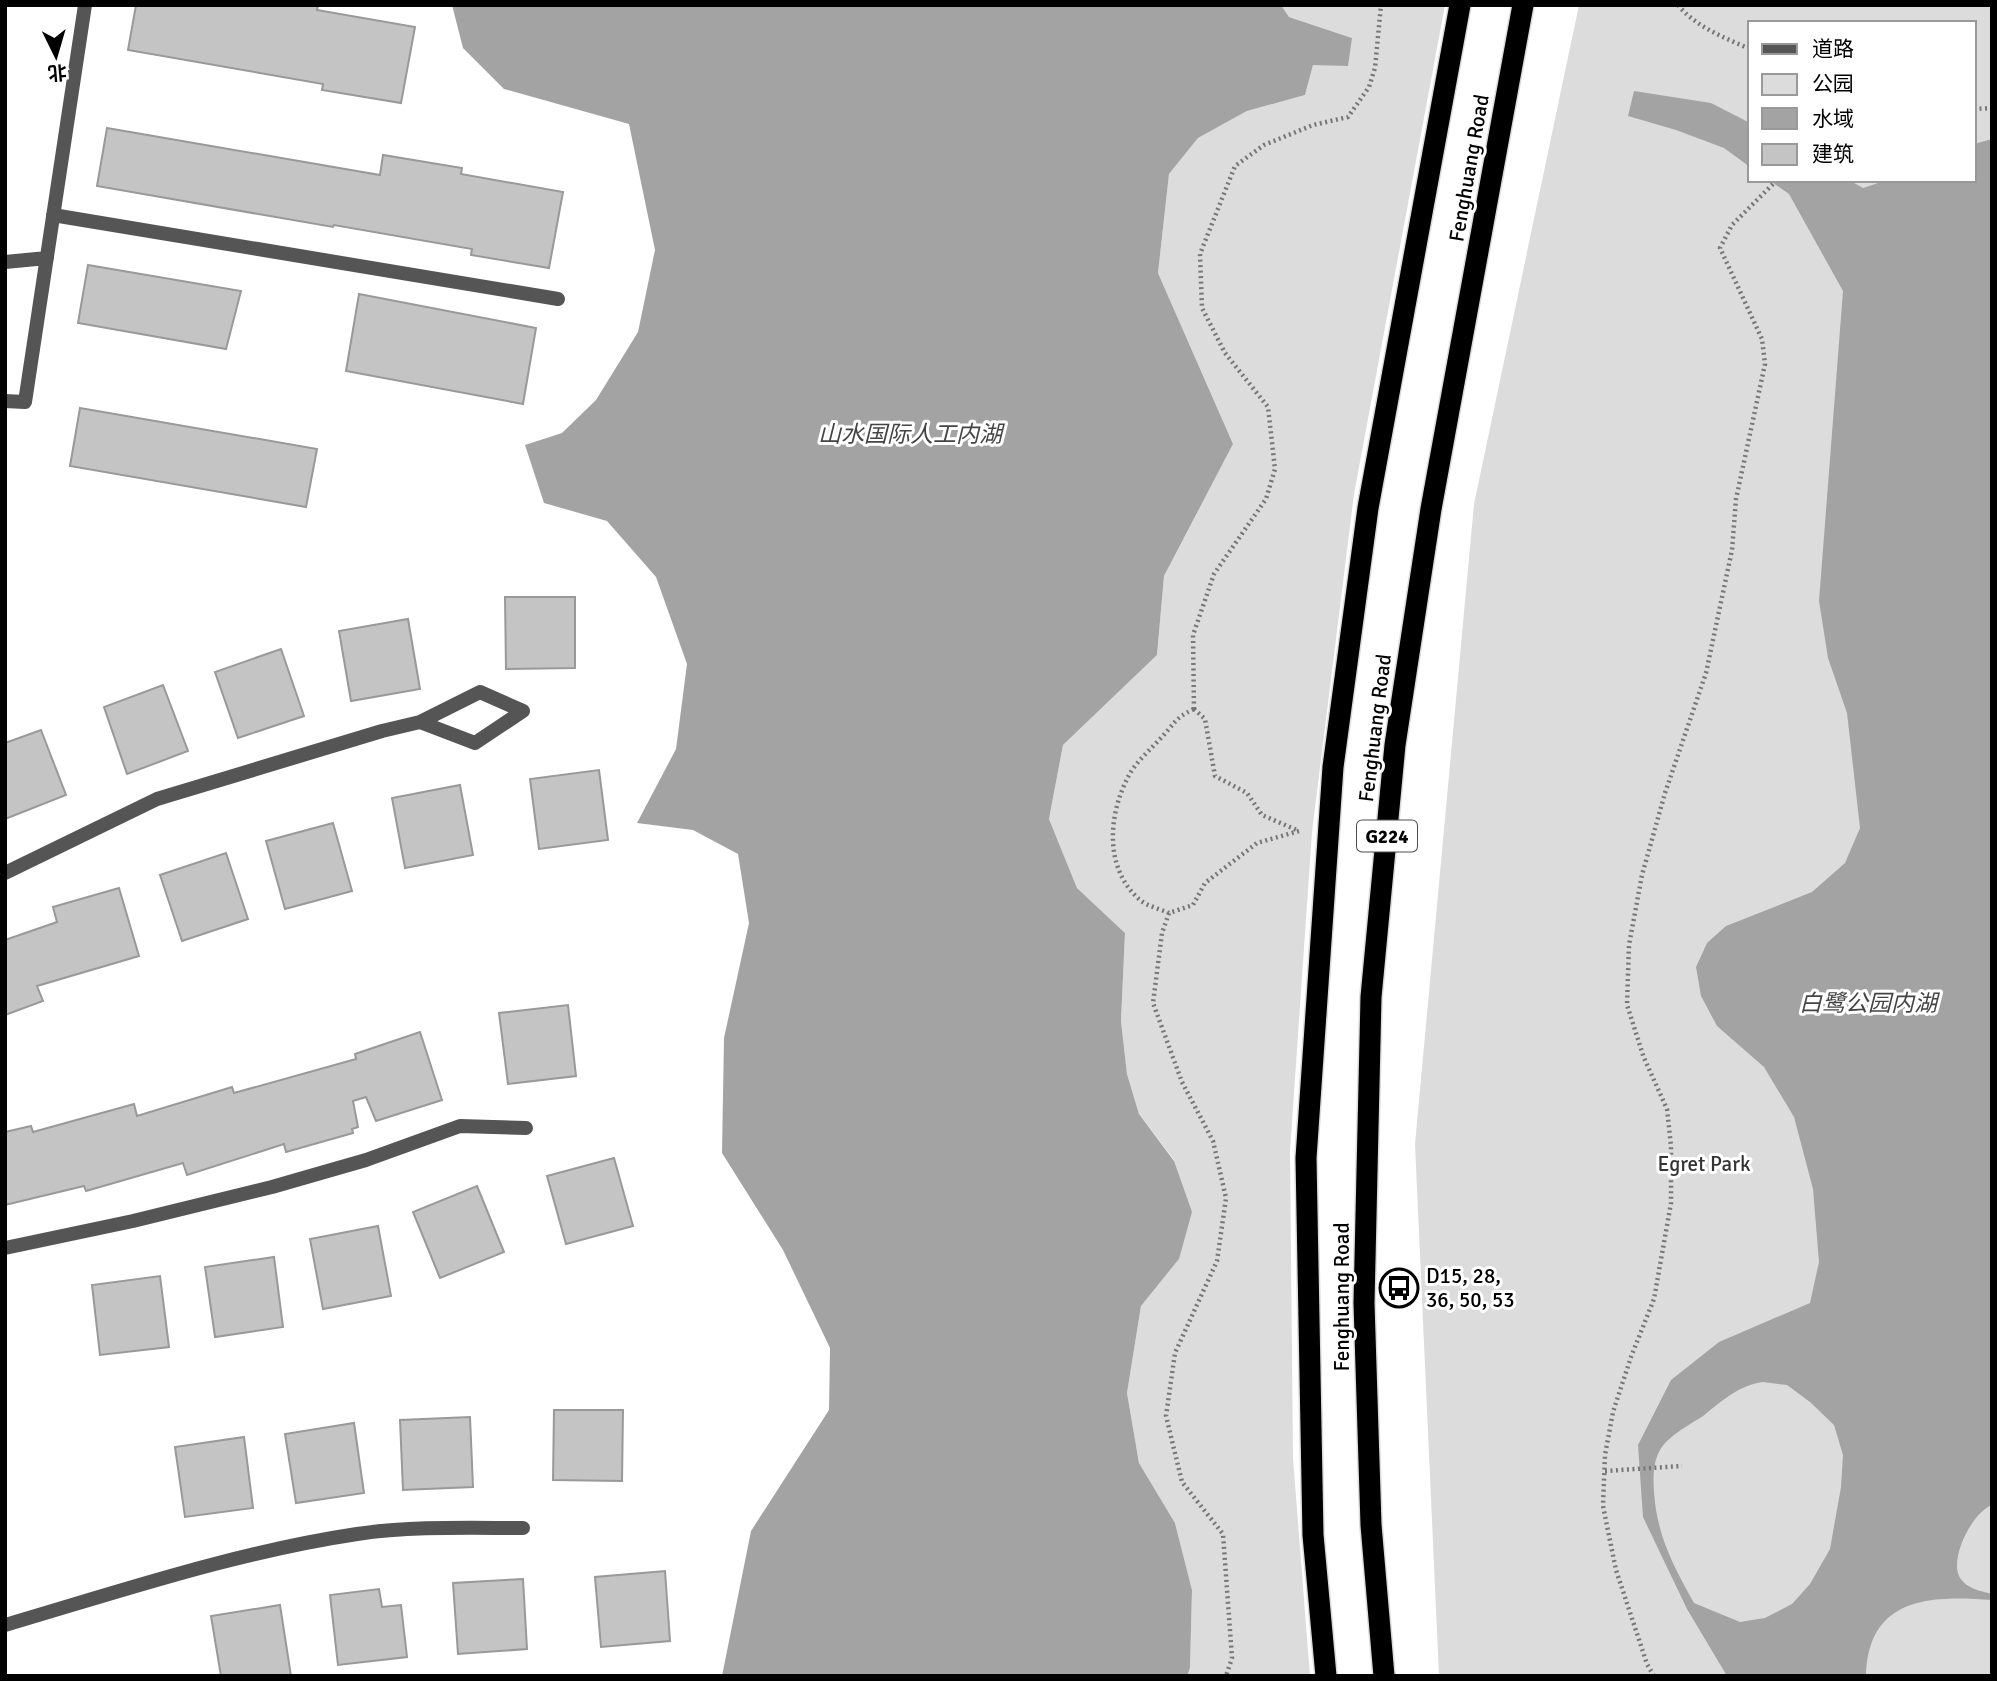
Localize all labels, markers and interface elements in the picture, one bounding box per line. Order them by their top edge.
north arrow [21,21,91,91]
legend [1748,21,1976,182]
text: 道路 [1812,36,1854,62]
text: 北 [47,59,68,85]
text: 公园 [1812,71,1854,97]
street label: Fenghuang Road [1443,92,1495,244]
text: 水域 [1812,106,1854,132]
text: 建筑 [1812,141,1854,167]
water label: 山水国际人工内湖 [818,420,1005,449]
street label: Fenghuang Road [1353,652,1397,804]
road number: G224 [1357,820,1417,852]
water label: 白鹭公园内湖 [1799,989,1940,1018]
park label: Egret Park [1658,1151,1751,1177]
street label: Fenghuang Road [1329,1222,1355,1372]
place label: D15, 28, 36, 50, 53 [1426,1263,1515,1313]
bus stop icon: D15, 28, 36, 50, 53 [1378,1267,1420,1309]

